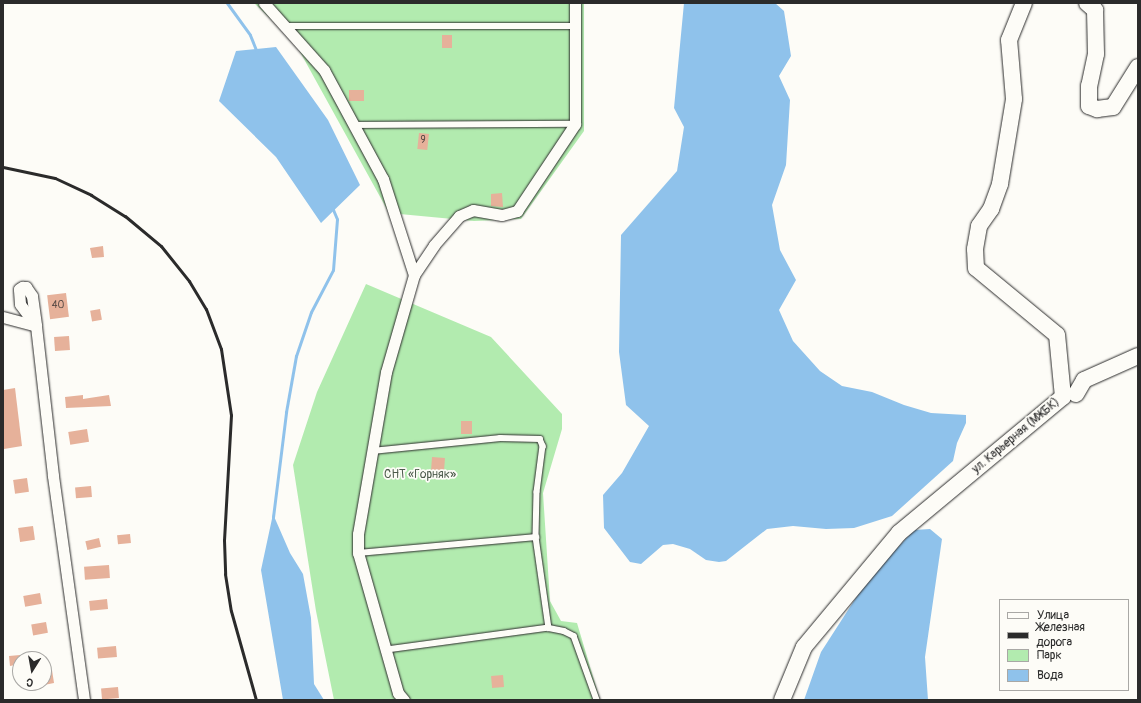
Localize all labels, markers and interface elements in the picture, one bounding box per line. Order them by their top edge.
house number: 9 [420,135,426,147]
house number: 40 [52,300,64,312]
street label: ул. Карьерная (МЖБК) [969,395,1063,477]
park label: СНТ «Горняк» [384,468,456,482]
legend [999,599,1129,691]
text: Улица [1037,608,1069,623]
text: Железная дорога [1037,620,1085,650]
text: Парк [1037,648,1062,663]
north arrow [12,651,52,691]
text: Вода [1037,668,1063,683]
text: С [25,675,34,689]

